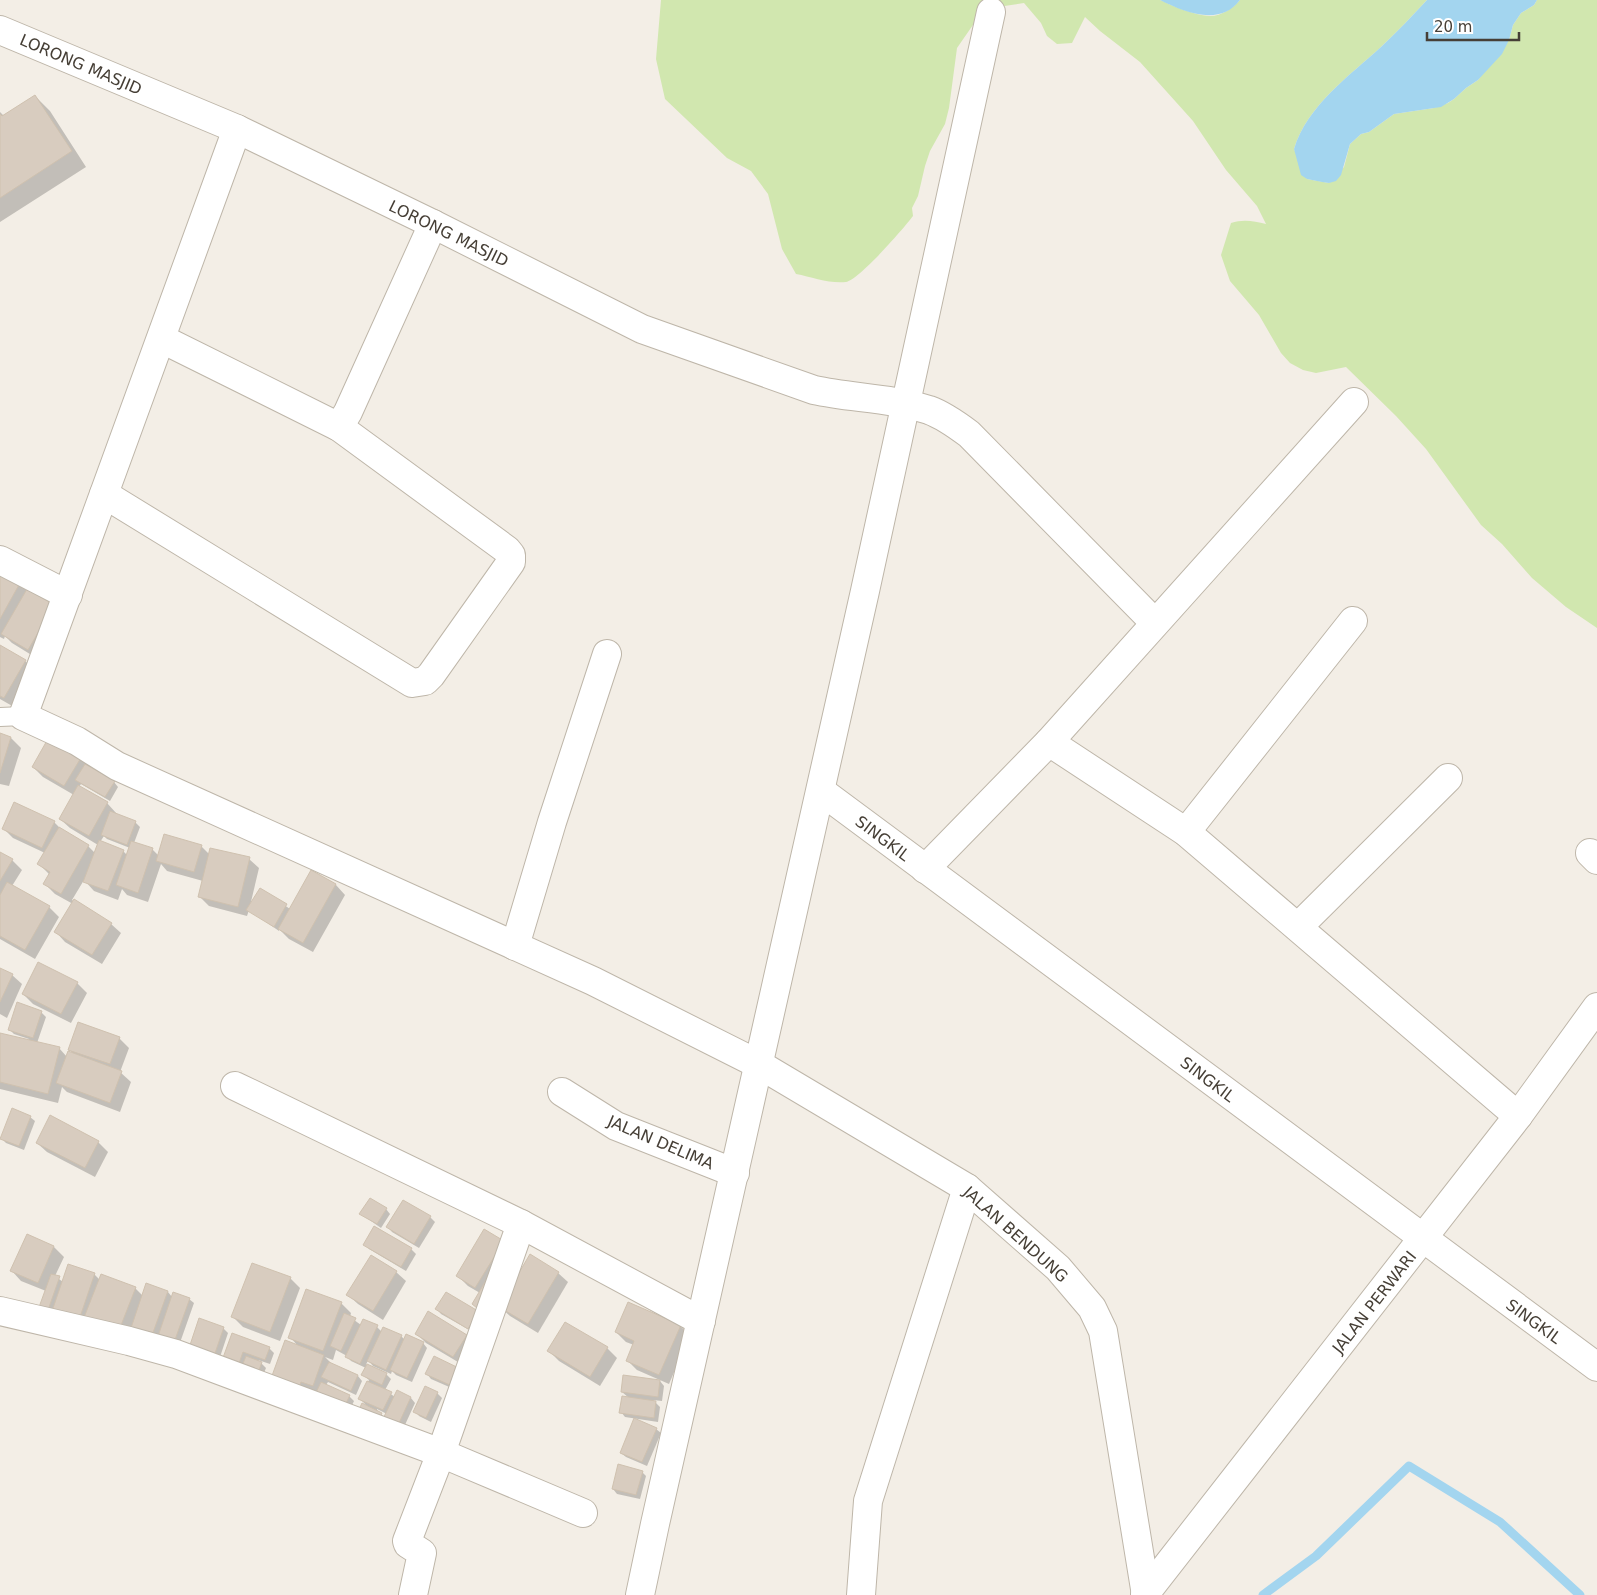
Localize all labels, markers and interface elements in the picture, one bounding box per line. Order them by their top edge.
scale bar [1427,10,1520,42]
text: 20 m [1434,18,1472,36]
street label: LORONG MASJID [17,30,145,99]
street label: LORONG MASJID [386,196,512,271]
street label: SINGKIL [852,812,914,865]
street label: SINGKIL [1177,1053,1239,1106]
street label: JALAN DELIMA [604,1111,717,1173]
street label: JALAN BENDUNG [959,1182,1072,1286]
street label: JALAN PERWARI [1328,1247,1420,1358]
street label: SINGKIL [1502,1295,1565,1348]

